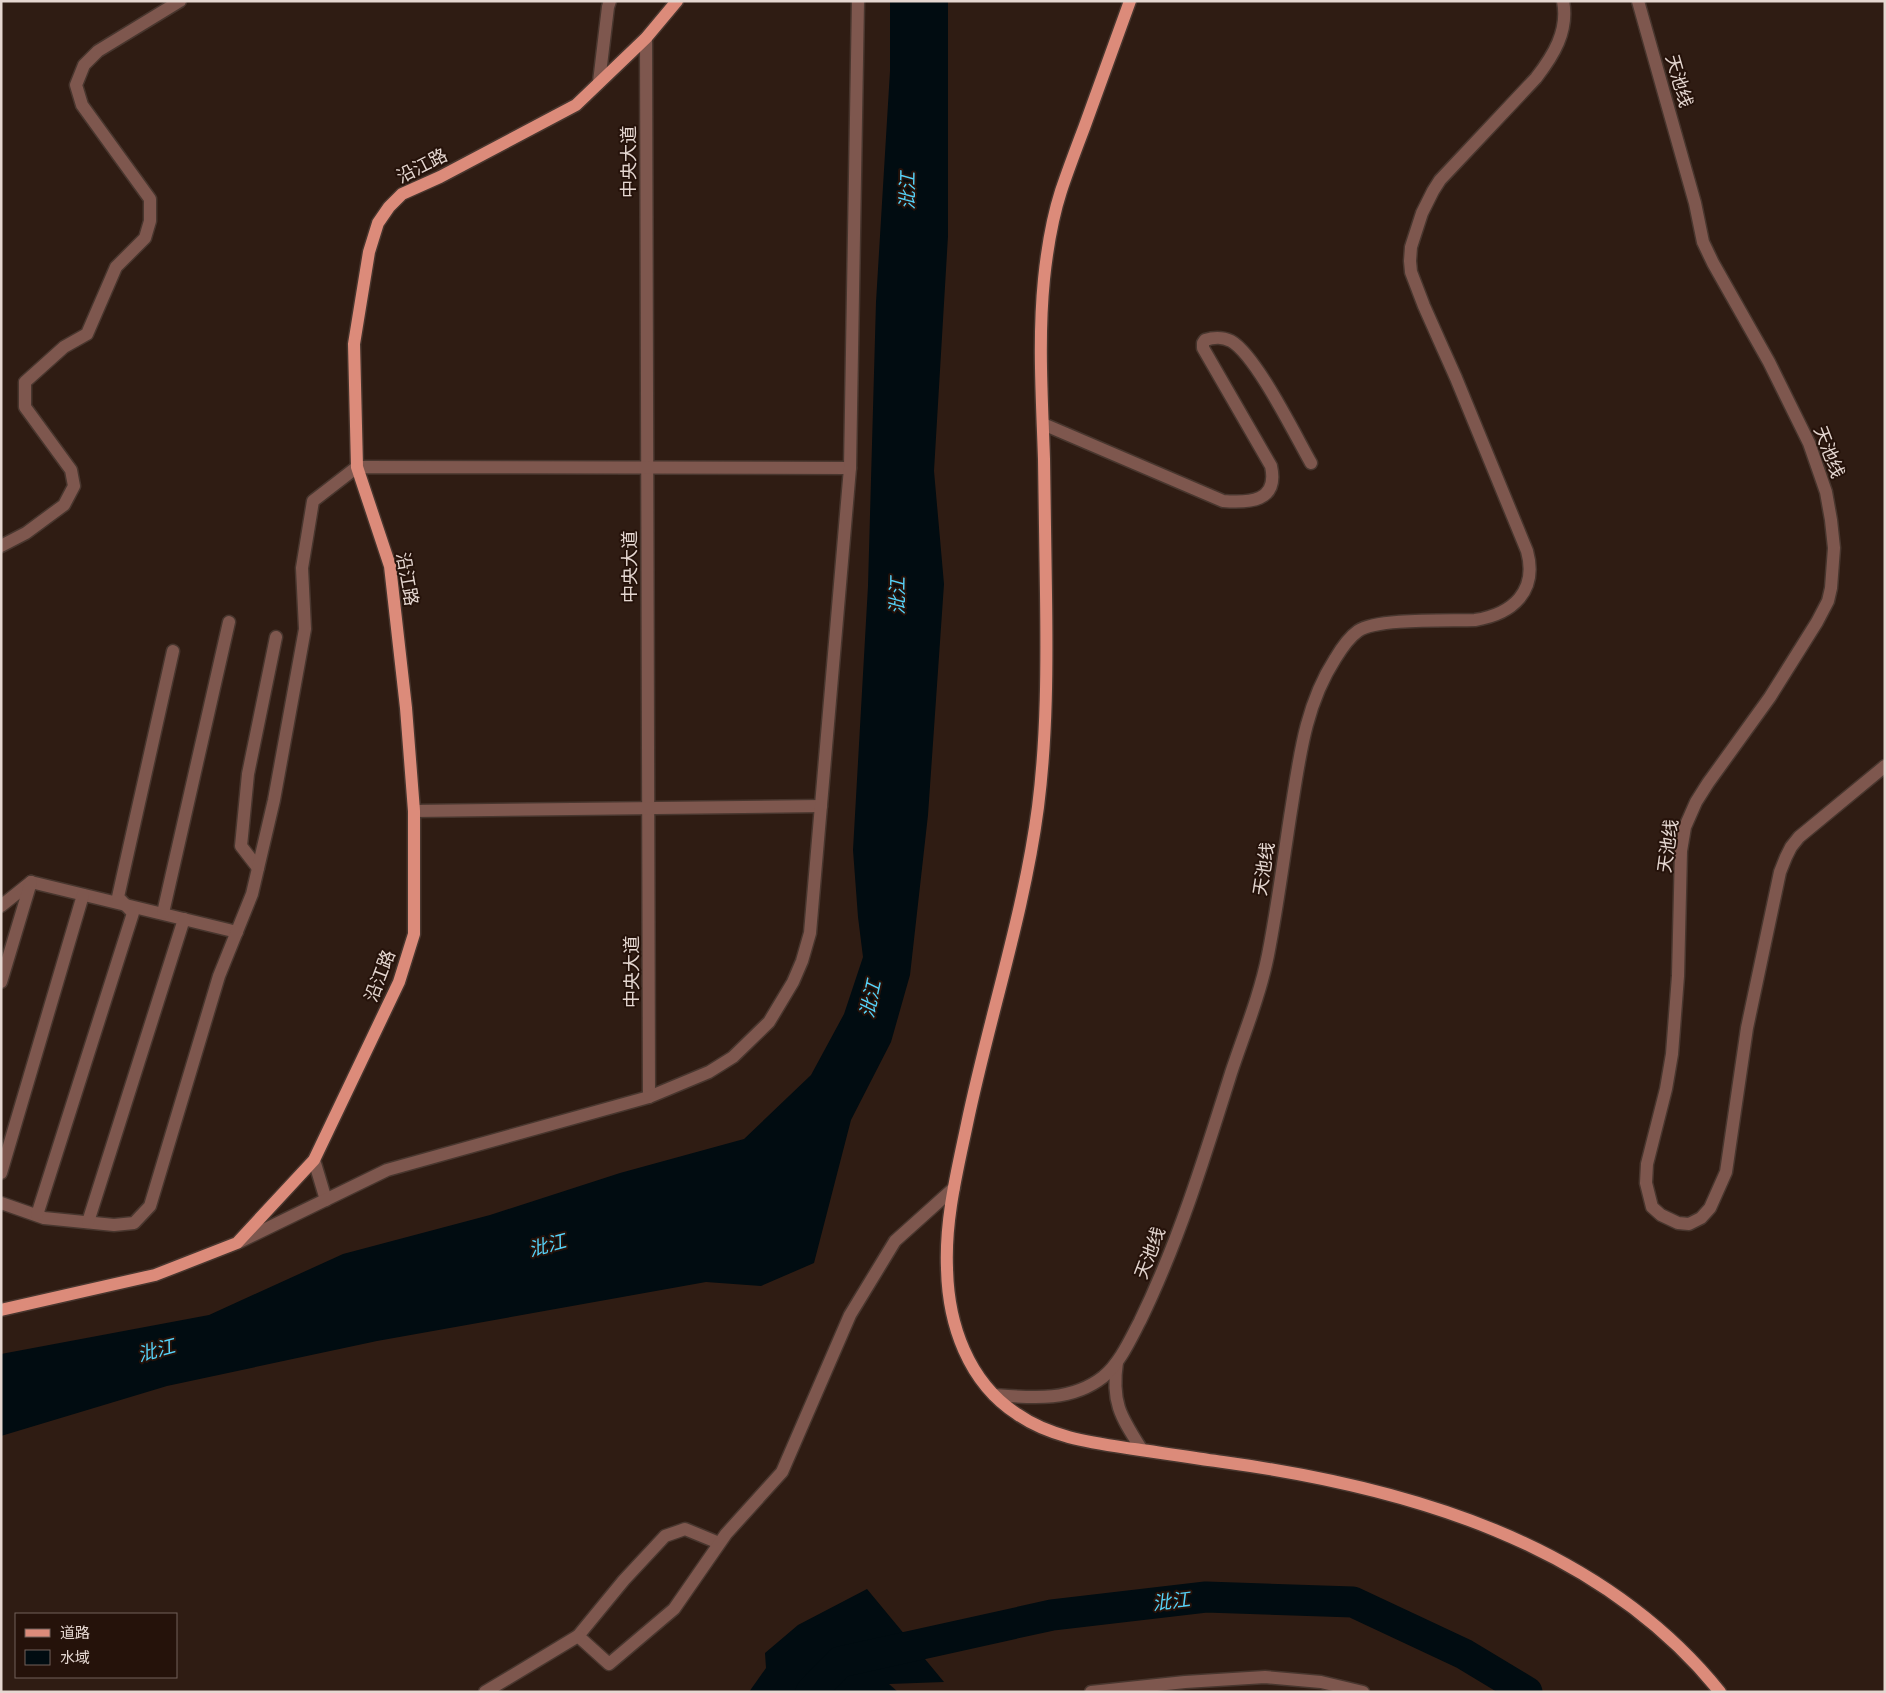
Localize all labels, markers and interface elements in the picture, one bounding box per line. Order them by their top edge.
street label: 天池线 [1661,52,1698,110]
street label: 中央大道 [617,126,640,198]
street label: 沿江路 [392,143,451,188]
water label: 沘江 [895,170,920,210]
street label: 天池线 [1809,422,1850,481]
street label: 中央大道 [618,531,641,603]
street label: 沿江路 [391,550,424,607]
water label: 沘江 [885,575,910,615]
street label: 天池线 [1652,818,1683,874]
street label: 天池线 [1248,840,1279,897]
street label: 中央大道 [620,936,643,1008]
street label: 沿江路 [359,946,400,1005]
water label: 沘江 [854,976,887,1020]
street label: 天池线 [1129,1223,1170,1282]
water label: 沘江 [526,1228,571,1262]
water label: 沘江 [135,1333,180,1367]
water label: 沘江 [1151,1587,1193,1616]
legend [15,1613,178,1678]
text: 道路 [60,1623,90,1642]
text: 水域 [60,1648,90,1667]

